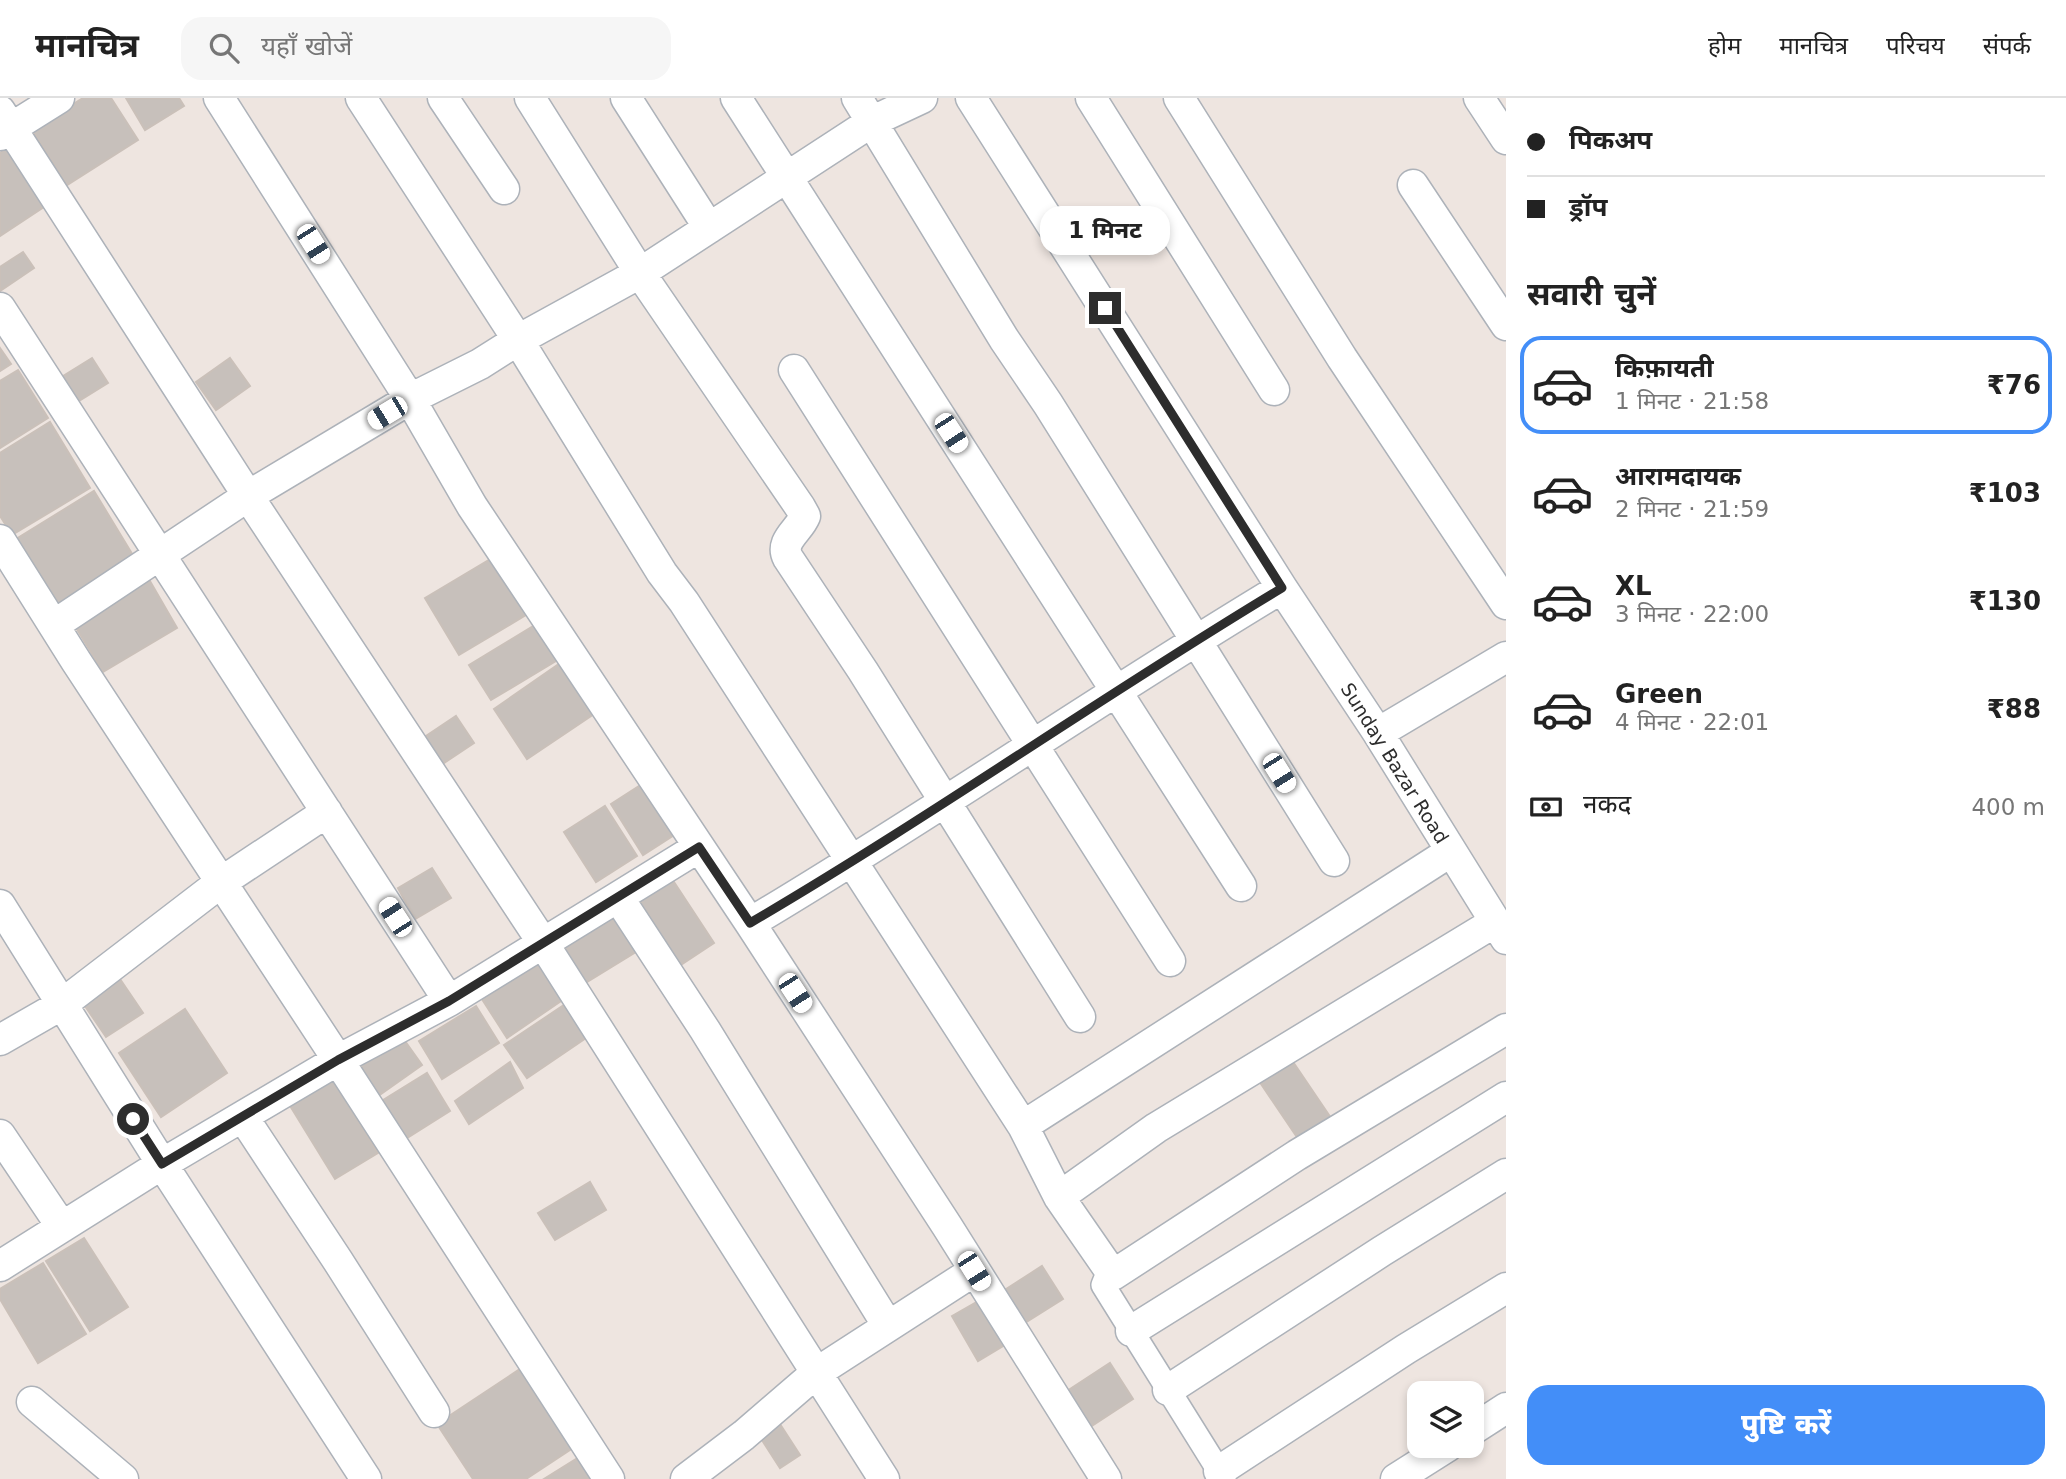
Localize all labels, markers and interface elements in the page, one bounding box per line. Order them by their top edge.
search box [181,17,671,80]
text: मानचित्र [35,26,139,65]
icon: search [205,29,243,67]
text: यहाँ खोजें [261,31,352,61]
text: होम [1708,32,1741,60]
text: मानचित्र [1779,32,1848,60]
text: परिचय [1886,32,1945,60]
text: संपर्क [1983,32,2031,60]
text: पिकअप [1569,125,1652,155]
text: ड्रॉप [1569,192,1607,222]
callout: 1 मिनट [1040,206,1170,256]
text: 1 मिनट [1068,217,1142,243]
car [293,221,334,267]
text: सवारी चुनें [1527,275,1656,313]
route end [1089,292,1121,324]
text: किफ़ायती [1615,353,1714,383]
icon: car [1531,354,1594,417]
text: ₹76 [1987,370,2041,400]
text: 1 मिनट · 21:58 [1615,388,1769,414]
car [364,393,411,433]
car [931,410,972,456]
text: आरामदायक [1615,461,1741,491]
icon: car [1531,462,1594,525]
text: ₹103 [1969,478,2041,508]
text: 2 मिनट · 21:59 [1615,496,1769,522]
icon: car [1531,570,1594,633]
text: XL [1615,571,1652,601]
text: ₹130 [1969,586,2041,616]
text: 3 मिनट · 22:00 [1615,601,1769,627]
icon: car [1531,678,1594,741]
street label: Sunday Bazar Road [1337,679,1453,847]
text: Green [1615,679,1703,709]
text: ₹88 [1987,694,2041,724]
text: 4 मिनट · 22:01 [1615,709,1769,735]
car [1259,750,1300,796]
icon: cash [1527,788,1565,826]
text: नकद [1583,789,1631,819]
text: 400 m [1971,794,2045,820]
car [375,894,416,940]
car [775,970,816,1016]
route start [117,1103,149,1135]
car [954,1248,995,1294]
map controls [1407,1381,1484,1458]
button: layers [1407,1381,1484,1458]
button: पुष्टि करें [1527,1385,2045,1465]

